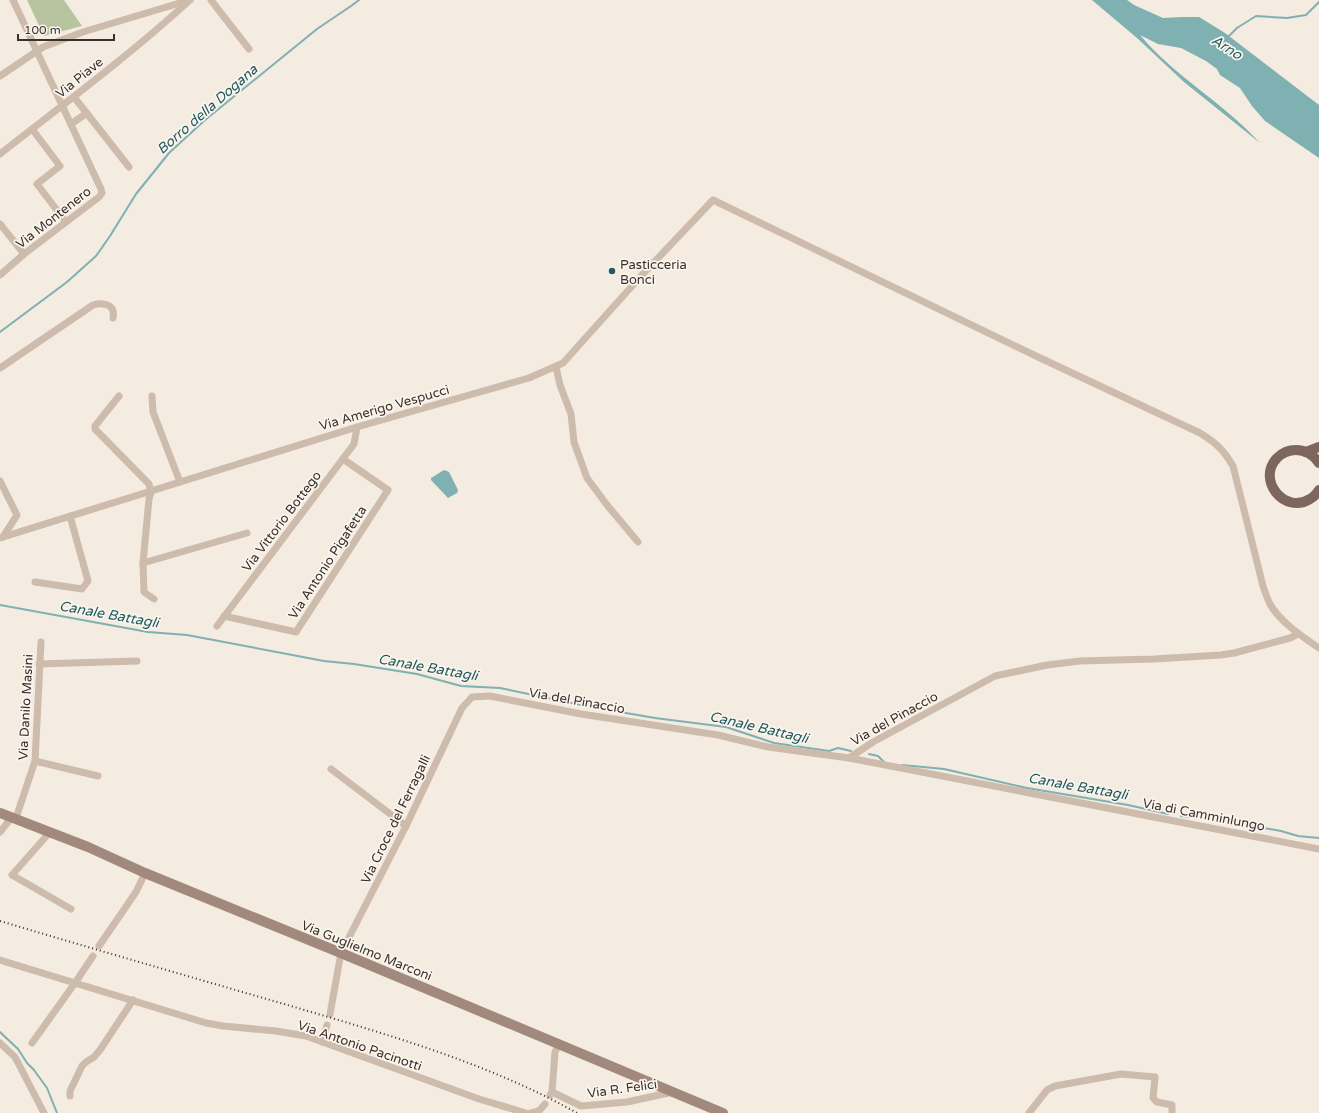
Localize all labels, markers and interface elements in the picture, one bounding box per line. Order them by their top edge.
scale bar [18,16,114,42]
text: 100 m [24,23,61,37]
water label: Arno [1208,32,1246,64]
street label: Via Piave [53,54,106,102]
water label: Borro della Dogana [153,60,262,158]
street label: Via Montenero [13,183,94,252]
place label: Pasticceria Bonci [620,257,687,288]
marker: Pasticceria Bonci [607,266,617,276]
street label: Via Amerigo Vespucci [317,382,451,434]
street label: Via Vittorio Bottego [239,468,325,575]
street label: Via Antonio Pigafetta [285,503,370,622]
water label: Canale Battagli [58,597,162,632]
water label: Canale Battagli [377,650,481,685]
street label: Via Danilo Masini [15,654,37,760]
street label: Via del Pinaccio [528,685,626,717]
street label: Via del Pinaccio [848,688,941,749]
water label: Canale Battagli [708,708,811,747]
street label: Via Croce del Ferragalli [358,752,434,887]
water label: Canale Battagli [1027,769,1131,804]
street label: Via di Camminlungo [1141,795,1266,835]
street label: Via Guglielmo Marconi [299,917,434,985]
street label: Via Antonio Pacinotti [296,1017,424,1075]
street label: Via R. Felici [586,1076,658,1102]

